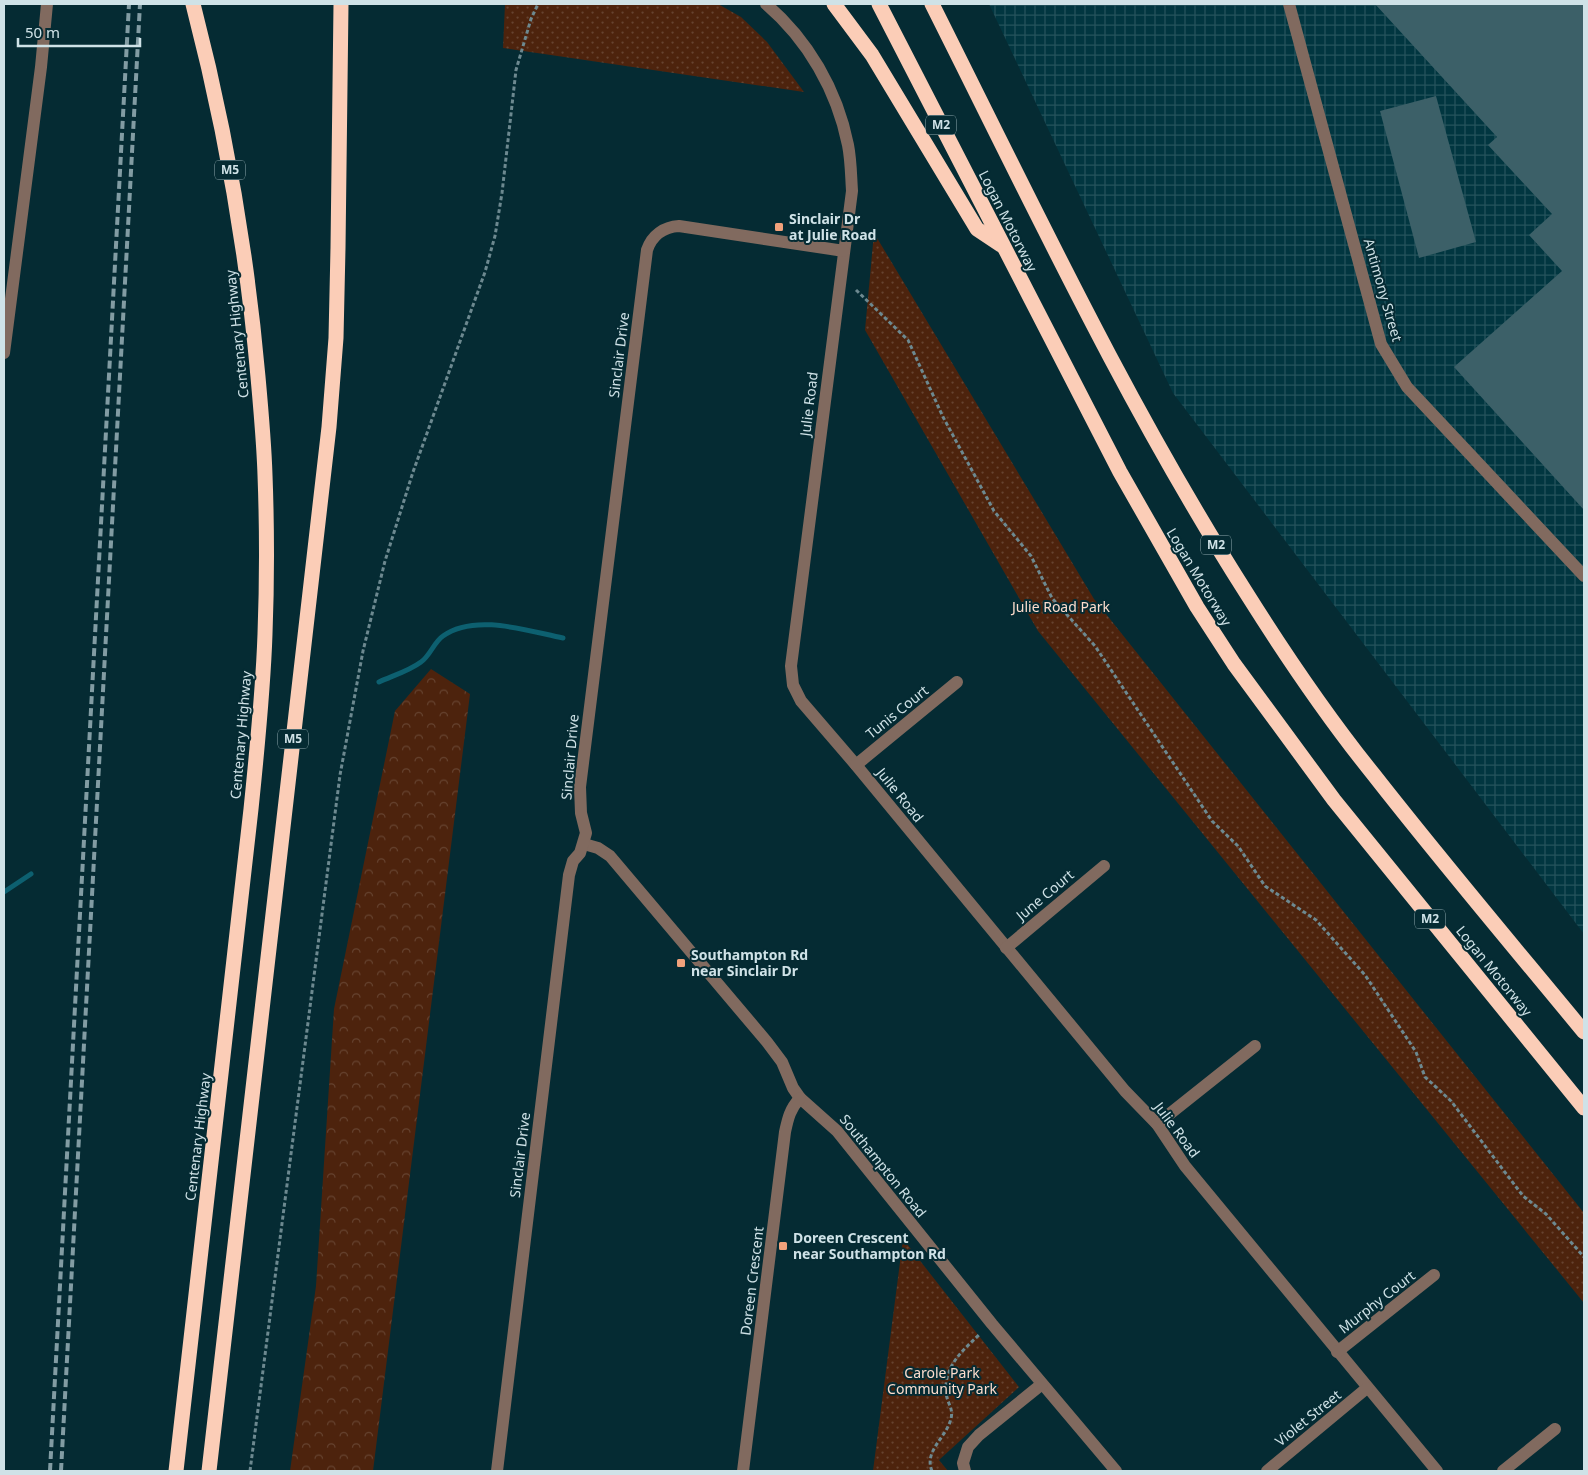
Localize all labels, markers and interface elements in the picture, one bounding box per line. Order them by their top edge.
scale bar [18,15,140,47]
text: 50 m [25,22,60,42]
road number: M2 [926,116,956,134]
road number: M5 [215,160,245,180]
street label: Logan Motorway [975,167,1043,275]
place label: Sinclair Dr at Julie Road [789,209,876,244]
marker: Sinclair Dr at Julie Road [773,221,785,233]
street label: Antimony Street [1360,236,1407,344]
street label: Centenary Highway [220,268,253,399]
street label: Sinclair Drive [604,311,633,399]
street label: Julie Road [795,371,822,439]
street label: Logan Motorway [1163,524,1237,630]
road number: M2 [1201,536,1231,554]
park label: Julie Road Park [1010,597,1111,616]
street label: Centenary Highway [225,669,256,800]
street label: Tunis Court [862,681,932,743]
street label: Sinclair Drive [556,713,583,801]
road number: M5 [278,730,308,749]
street label: Julie Road [871,762,928,826]
street label: June Court [1010,865,1077,926]
road number: M2 [1415,910,1445,929]
street label: Logan Motorway [1452,922,1537,1020]
place label: Southampton Rd near Sinclair Dr [691,945,808,980]
marker: Southampton Rd near Sinclair Dr [675,957,687,969]
street label: Centenary Highway [180,1071,215,1202]
street label: Julie Road [1149,1096,1205,1161]
street label: Southampton Road [836,1110,931,1221]
street label: Sinclair Drive [505,1111,534,1199]
street label: Doreen Crescent [735,1225,768,1336]
place label: Doreen Crescent near Southampton Rd [793,1228,946,1263]
marker: Doreen Crescent near Southampton Rd [777,1240,789,1252]
street label: Murphy Court [1335,1266,1419,1337]
park label: Carole Park Community Park [887,1363,997,1398]
street label: Violet Street [1271,1385,1345,1450]

